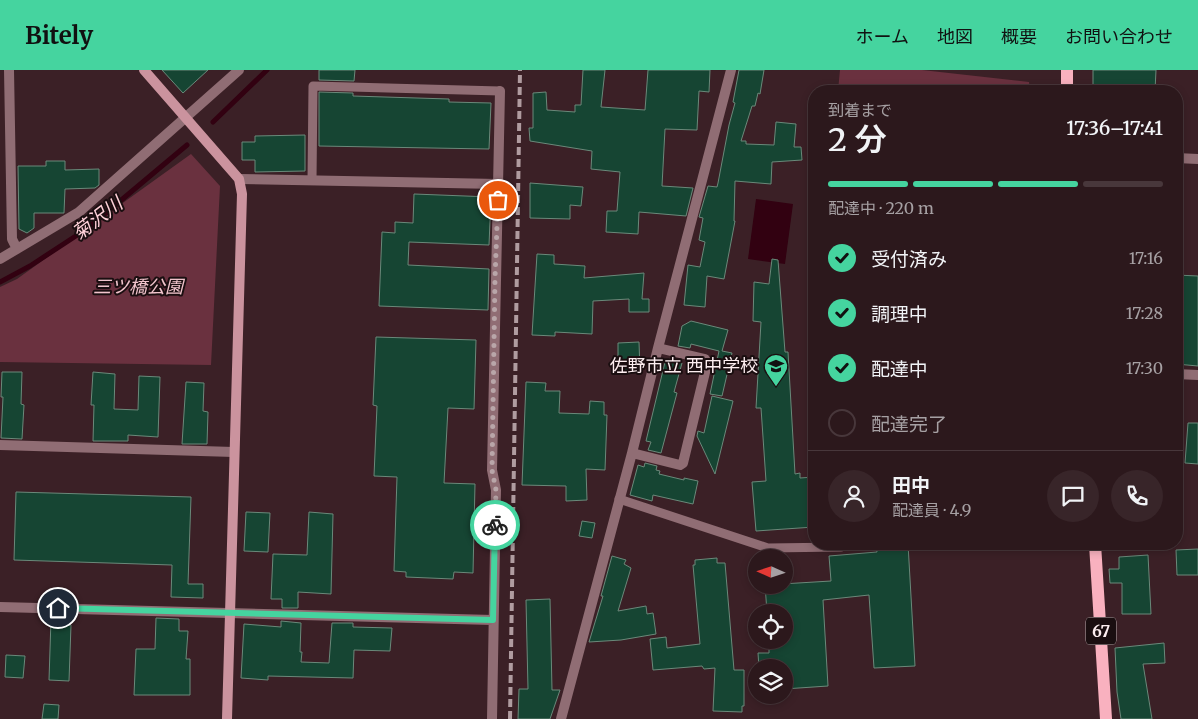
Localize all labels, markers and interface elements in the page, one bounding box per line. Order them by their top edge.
text: Bitely [25,20,93,51]
text: ホーム [856,25,909,48]
text: 地図 [937,25,973,48]
text: 概要 [1001,25,1037,48]
text: お問い合わせ [1065,25,1173,48]
text: 到着まで [828,100,892,120]
text: 17:36–17:41 [1066,116,1163,140]
text: 2 分 [828,120,887,160]
pin [477,179,519,221]
icon: bag [484,186,512,214]
water label: 菊沢川 [67,190,129,245]
text: 配達中 · 220 m [828,198,934,218]
icon: check [828,244,856,272]
text: 受付済み [871,247,947,271]
text: 17:16 [1129,248,1163,268]
park label: 三ツ橋公園 [93,275,186,298]
icon: check [828,299,856,327]
text: 調理中 [871,302,928,326]
text: 17:28 [1126,303,1163,323]
school or university icon: 佐野市立 西中学校 [763,353,789,387]
place label: 佐野市立 西中学校 [610,354,758,377]
icon: check [828,354,856,382]
text: 配達中 [871,357,928,381]
text: 17:30 [1126,358,1163,378]
text: 配達完了 [871,412,947,436]
button: person [828,470,880,522]
button: chat [1047,470,1099,522]
button: phone [1111,470,1163,522]
text: 田中 [892,473,930,497]
courier [470,500,520,550]
text: 配達員 · 4.9 [892,500,971,520]
icon: bike [481,511,509,539]
north arrow [748,549,792,594]
map controls [748,549,793,704]
pin [37,587,79,629]
icon: home [44,594,72,622]
button: locate [748,604,793,649]
road number: 67 [1086,618,1116,644]
button: layers [748,659,793,704]

